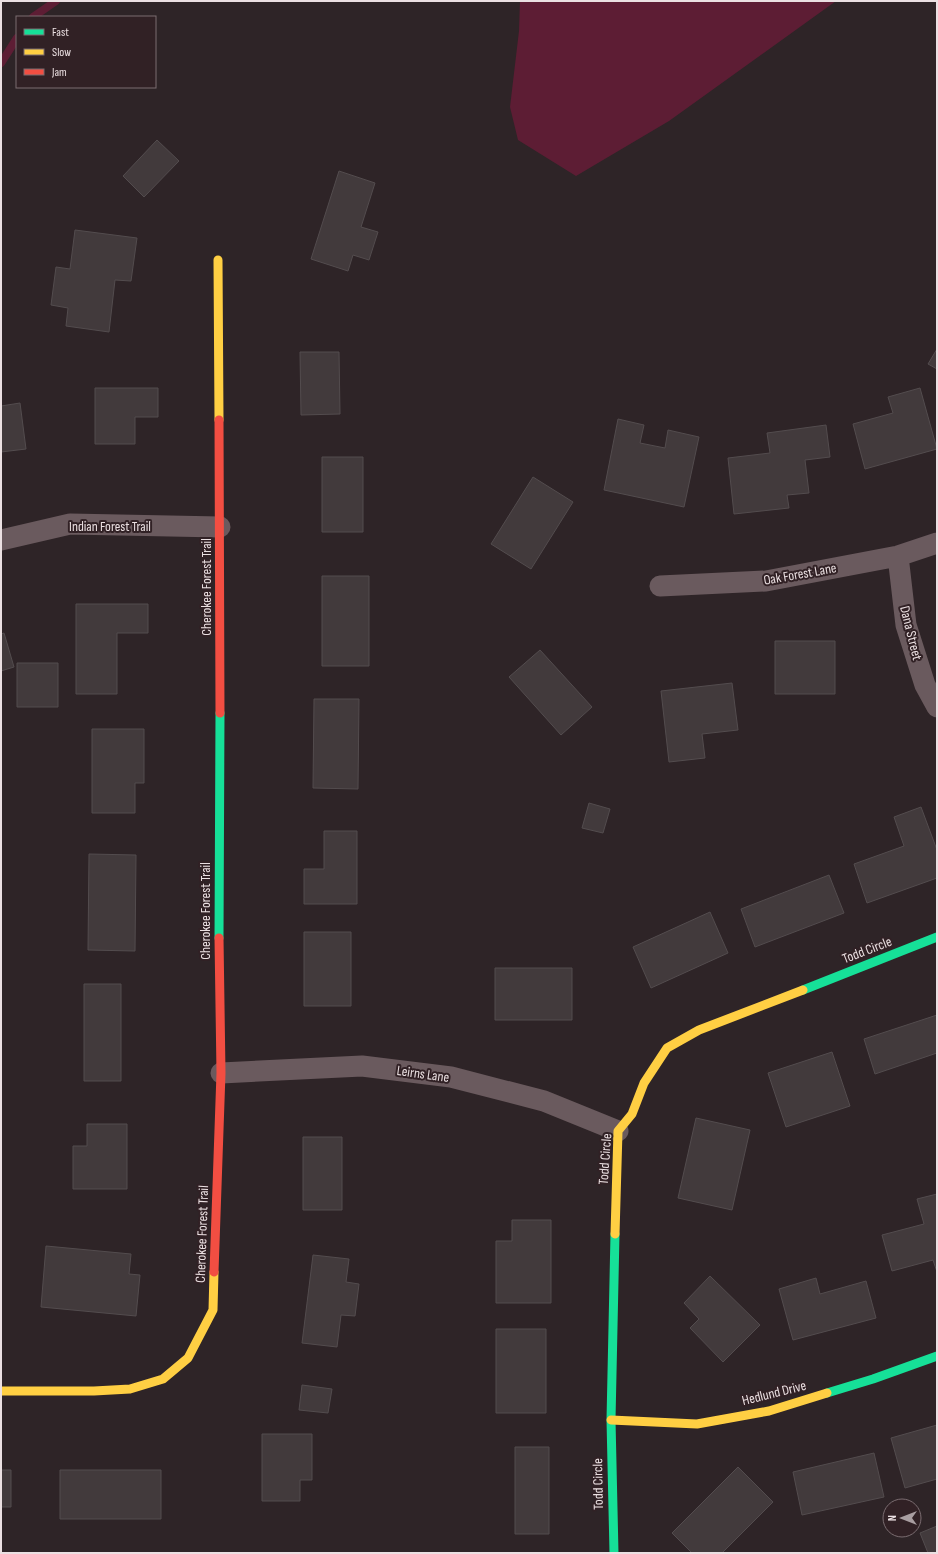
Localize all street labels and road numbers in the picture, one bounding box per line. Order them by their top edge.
street label: Indian Forest Trail [69,518,151,535]
street label: Cherokee Forest Trail [198,538,215,636]
street label: Oak Forest Lane [762,559,838,589]
street label: Dana Street [896,604,926,662]
street label: Cherokee Forest Trail [197,862,214,960]
street label: Todd Circle [840,933,894,967]
street label: Leirns Lane [396,1062,450,1086]
street label: Todd Circle [595,1133,615,1185]
street label: Cherokee Forest Trail [192,1185,212,1283]
street label: Hedlund Drive [740,1377,808,1409]
street label: Todd Circle [589,1458,607,1510]

